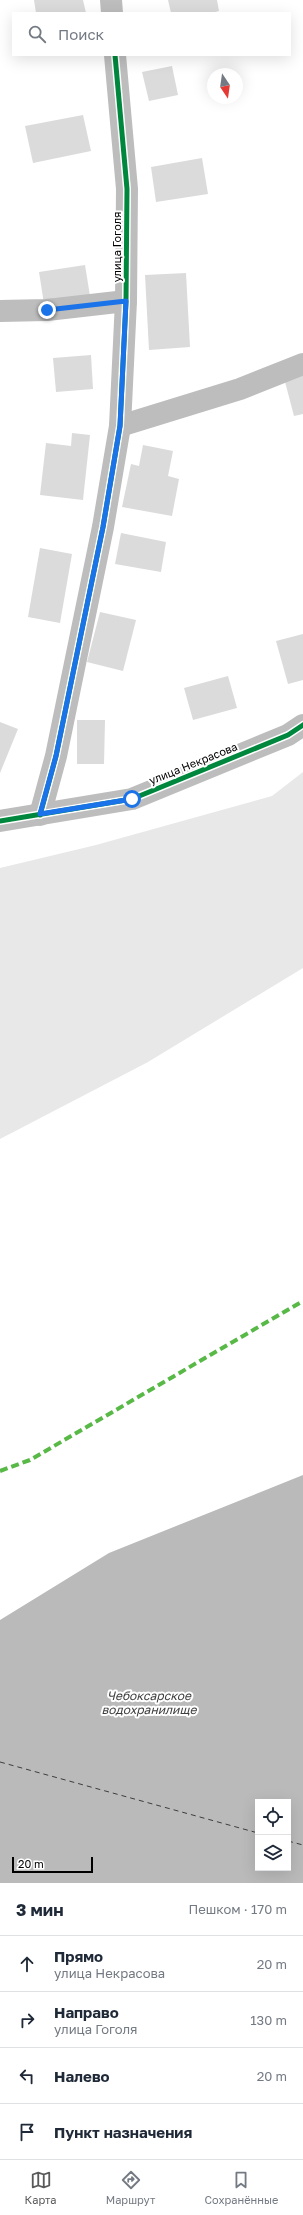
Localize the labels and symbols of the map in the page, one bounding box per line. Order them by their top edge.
north arrow [207,68,243,104]
street label: улица Гоголя [110,212,123,282]
route end [38,301,56,319]
street label: улица Некрасова [147,739,239,787]
route start [123,790,141,808]
water label: Чебоксарское водохранилище [102,1688,197,1717]
scale bar [12,1855,93,1874]

